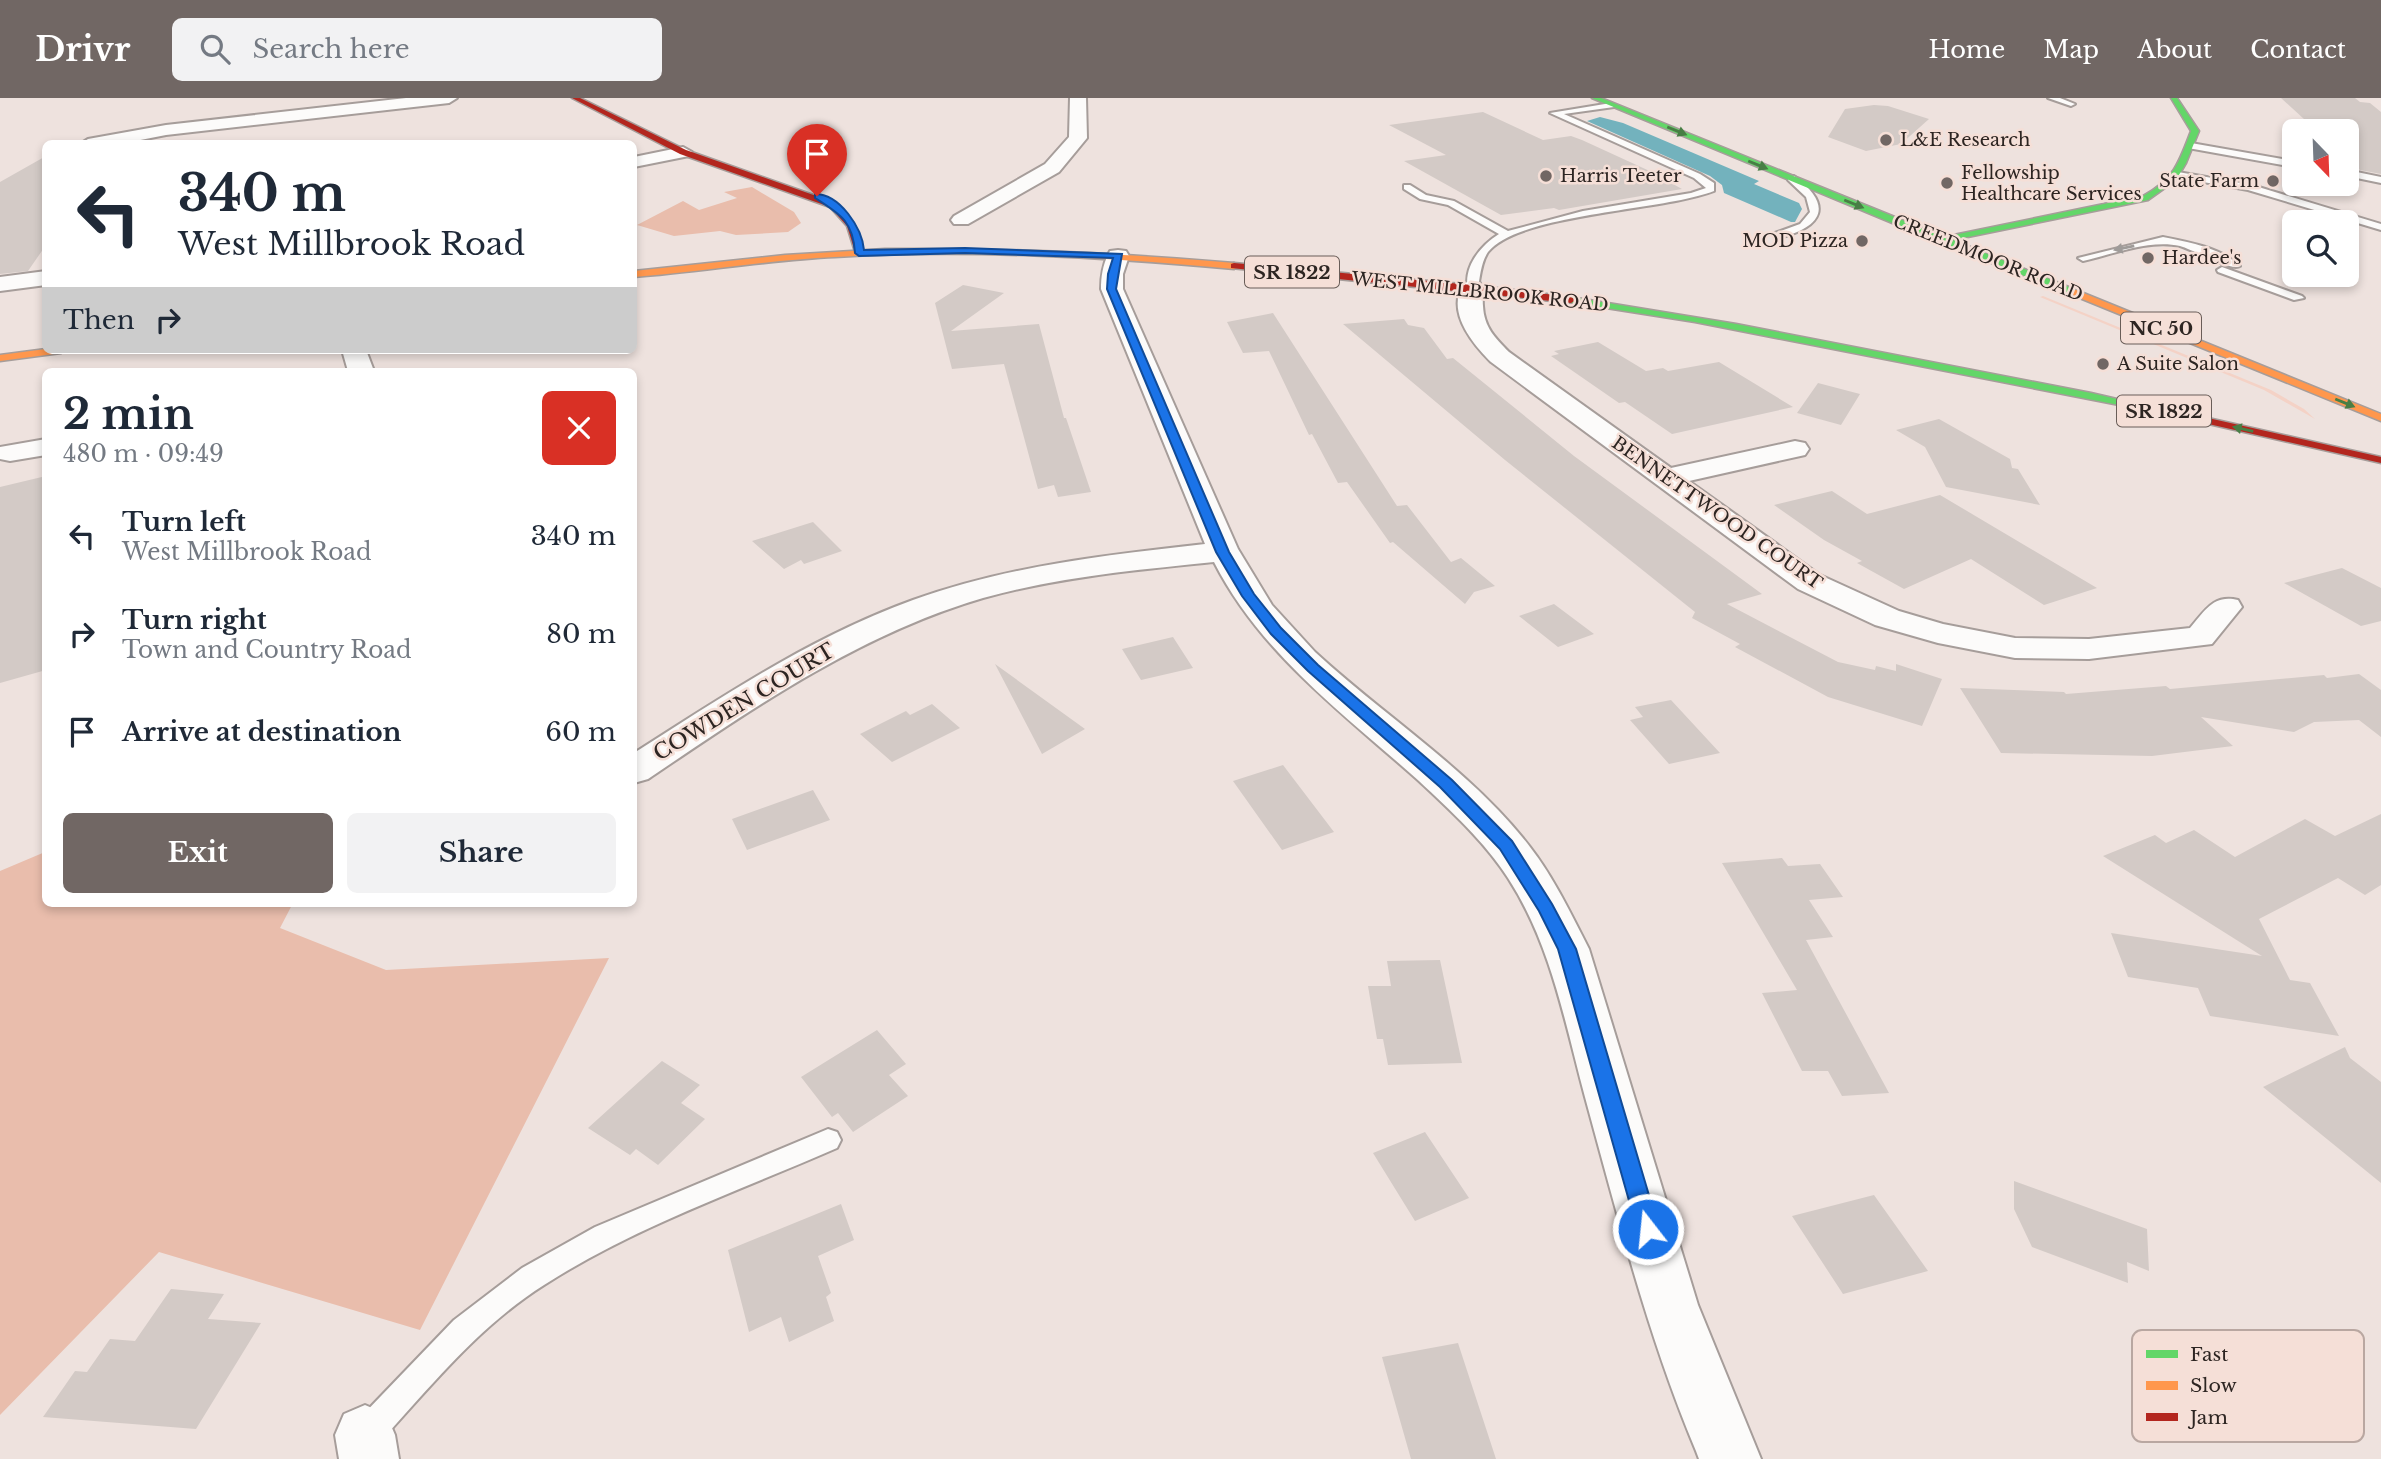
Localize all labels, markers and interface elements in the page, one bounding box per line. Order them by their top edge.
search box [172,18,662,81]
text: Drivr [35,29,130,70]
icon: search [196,30,234,68]
text: Search here [252,33,410,65]
text: Home [1929,35,2005,64]
text: Map [2043,35,2099,64]
text: About [2137,35,2212,64]
text: Contact [2250,35,2346,64]
north arrow [2282,119,2359,196]
map controls [2282,119,2359,287]
pin [787,124,847,196]
one-way arrow [1666,126,1687,137]
place label: L&E Research [1900,129,2030,151]
marker: L&E Research [1878,132,1894,148]
icon: arrive [798,135,836,173]
one-way arrow [1748,159,1768,171]
place label: Fellowship Healthcare Services [1961,162,2142,205]
text: 340 m [178,163,346,224]
place label: Harris Teeter [1560,165,1682,187]
icon: left [63,168,154,259]
marker: Harris Teeter [1538,168,1554,184]
place label: State Farm [2159,170,2259,192]
marker: State Farm [2265,173,2281,189]
marker: Fellowship Healthcare Services [1939,175,1955,191]
one-way arrow [1844,199,1865,210]
street label: CREEDMOOR ROAD [1890,210,2086,306]
button: search [2282,210,2359,287]
text: West Millbrook Road [178,224,525,264]
place label: MOD Pizza [1742,230,1848,252]
marker: MOD Pizza [1854,233,1870,249]
one-way arrow [2113,242,2135,253]
place label: Hardee's [2162,247,2241,269]
marker: Hardee's [2140,250,2156,266]
road number: SR 1822 [1245,256,1339,288]
street label: WEST MILLBROOK ROAD [1349,267,1610,316]
icon: right [149,301,187,339]
text: Then [63,304,135,336]
road number: NC 50 [2121,312,2201,344]
place label: A Suite Salon [2116,353,2239,375]
marker: A Suite Salon [2095,356,2111,372]
text: 2 min [63,388,194,440]
button: close [542,391,616,465]
road number: SR 1822 [2117,396,2211,426]
one-way arrow [2335,398,2356,409]
one-way arrow [2232,423,2254,434]
street label: BENNETTWOOD COURT [1608,432,1827,595]
text: 480 m · 09:49 [63,440,224,468]
text: Turn left [122,506,246,538]
icon: left [63,517,101,555]
text: 340 m [531,520,616,552]
text: West Millbrook Road [122,538,372,566]
text: Turn right [122,604,267,636]
icon: right [63,615,101,653]
text: 80 m [546,618,616,650]
text: Town and Country Road [122,636,411,664]
street label: COWDEN COURT [649,638,839,766]
icon: arrive [63,713,101,751]
text: Arrive at destination [122,716,402,748]
text: 60 m [545,716,616,748]
button: Exit [63,813,333,893]
button: Share [347,813,616,893]
position arrow [1611,1192,1685,1266]
legend [2132,1330,2364,1442]
text: Fast [2190,1343,2229,1366]
text: Slow [2190,1374,2237,1397]
text: Jam [2187,1406,2228,1429]

